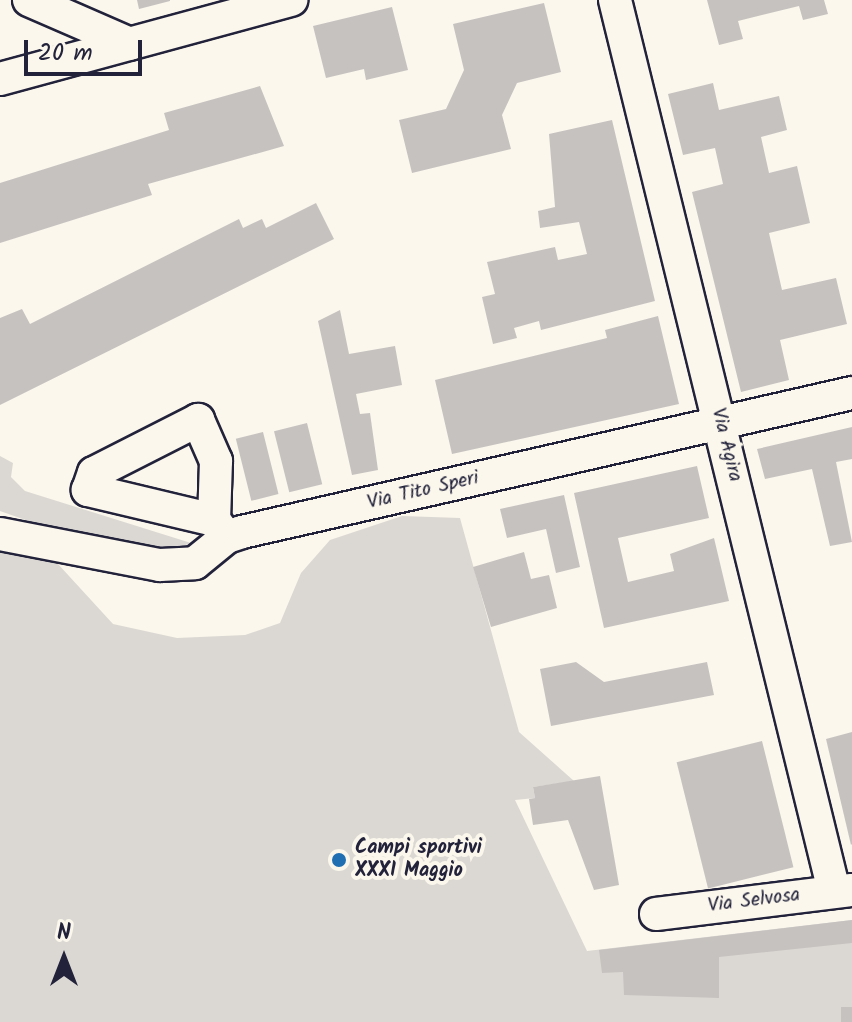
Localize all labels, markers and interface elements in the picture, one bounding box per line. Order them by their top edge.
scale bar [28,24,146,74]
text: 20 m [38,34,93,73]
street label: Via Agira [705,406,747,484]
street label: Via Tito Speri [365,467,481,515]
place label: Campi sportivi XXXI Maggio [355,836,482,883]
marker: Campi sportivi XXXI Maggio [330,851,348,869]
street label: Via Selvosa [707,883,801,919]
text: N [57,916,71,951]
north arrow [24,918,104,998]

